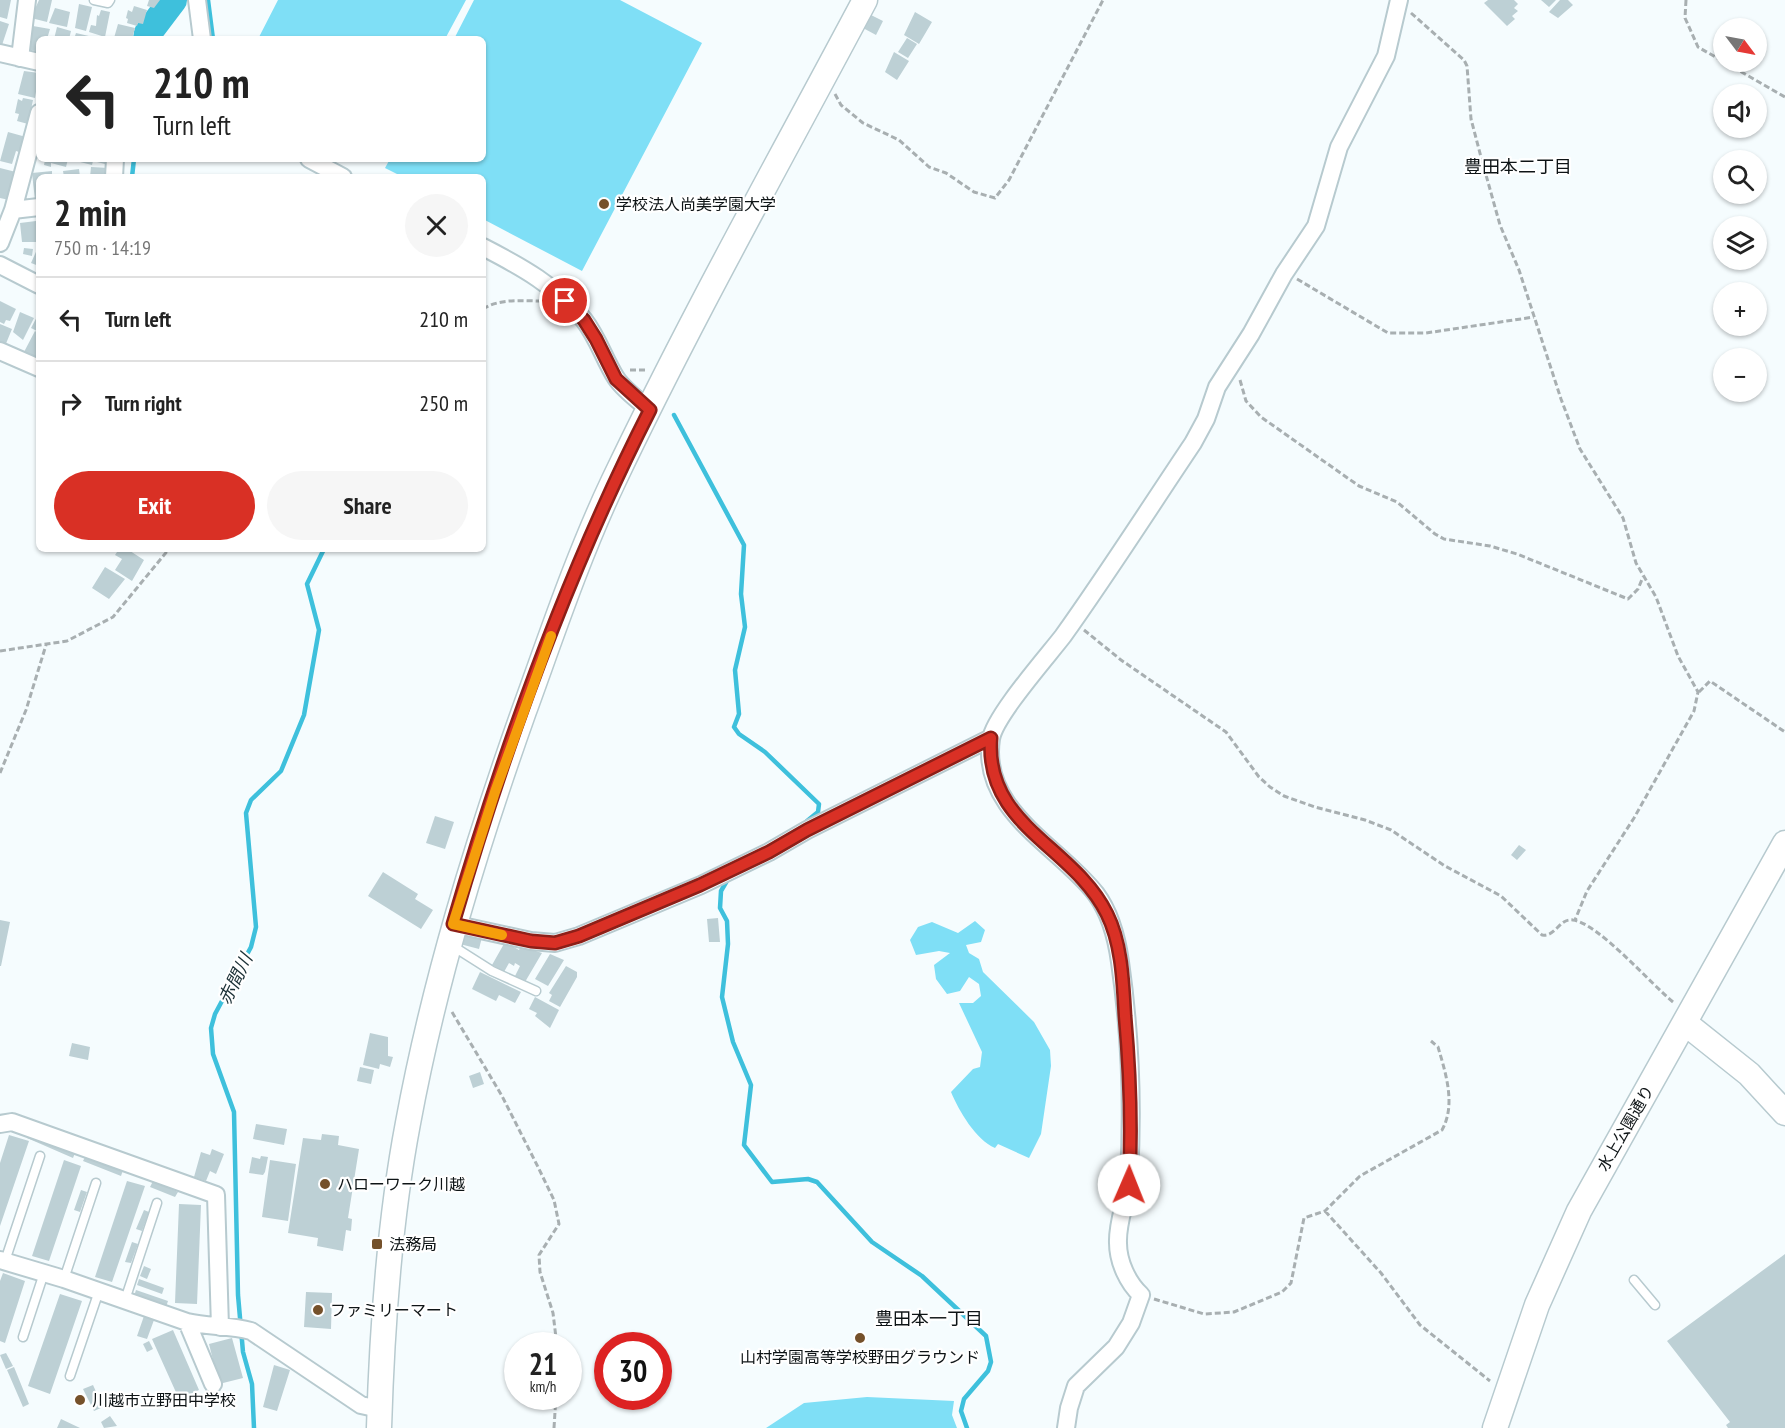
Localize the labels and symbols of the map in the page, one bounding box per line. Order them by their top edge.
north arrow [1713,18,1767,72]
district label: 豊田本二丁目 [1464,155,1572,178]
place label: 学校法人尚美学園大学 [616,194,776,214]
marker: 学校法人尚美学園大学 [597,197,611,211]
pin [539,275,590,326]
water label: 赤間川 [213,948,258,1008]
street label: 水上公園通り [1592,1081,1658,1175]
position arrow [1097,1153,1161,1217]
place label: ハローワーク川越 [337,1174,465,1194]
marker: ハローワーク川越 [318,1177,332,1191]
place label: 法務局 [389,1234,437,1254]
marker: 法務局 [370,1237,384,1251]
place label: ファミリーマート [330,1300,458,1320]
marker: ファミリーマート [311,1303,325,1317]
district label: 豊田本一丁目 [875,1307,983,1330]
marker: 山村学園高等学校野田グラウンド [853,1331,867,1345]
speed limit sign: 30 [594,1332,672,1410]
place label: 山村学園高等学校野田グラウンド [740,1347,980,1367]
place label: 川越市立野田中学校 [92,1390,236,1410]
marker: 川越市立野田中学校 [73,1393,87,1407]

